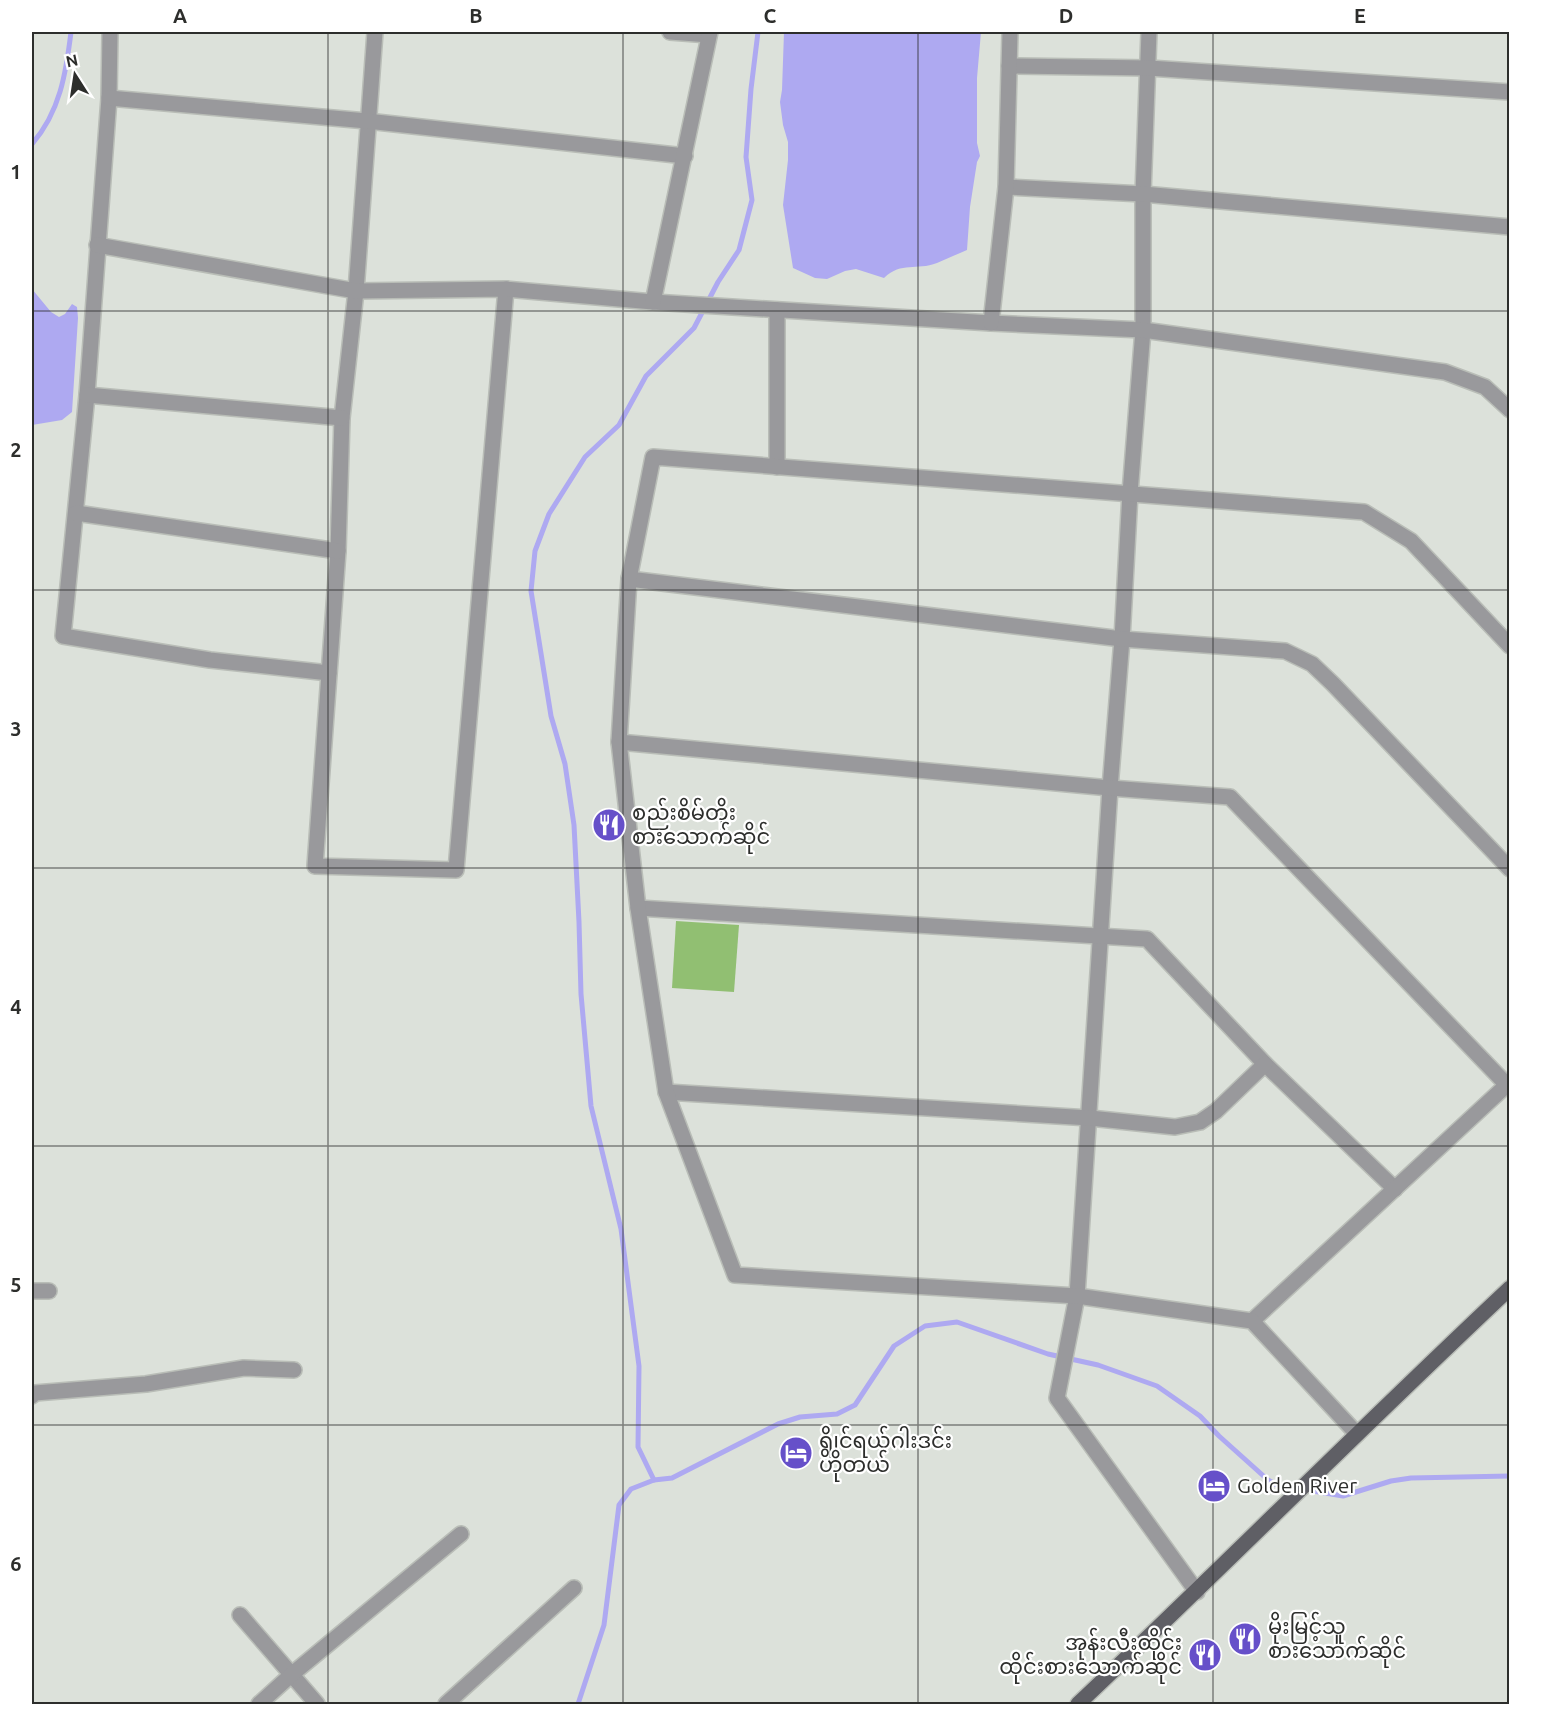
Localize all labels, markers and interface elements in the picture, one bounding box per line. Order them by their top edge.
text: A [173,4,187,27]
text: B [469,4,483,27]
text: C [764,4,777,27]
text: D [1059,4,1073,27]
text: E [1354,4,1366,27]
north arrow [45,45,105,105]
text: N [64,50,80,70]
text: 1 [10,160,22,183]
text: 2 [10,438,22,461]
text: 3 [10,717,22,740]
place label: စည်းစိမ်တိုး စားသောက်ဆိုင် [632,797,770,854]
restaurant icon: စည်းစိမ်တိုး စားသောက်ဆိုင် [591,807,627,843]
text: 4 [10,995,22,1018]
text: 5 [10,1273,22,1296]
place label: ရွိုင်ရယ်ဂါးဒင်း ဟိုတယ် [819,1425,952,1482]
hotel icon: ရွိုင်ရယ်ဂါးဒင်း ဟိုတယ် [778,1435,814,1471]
hotel icon: Golden River [1196,1468,1232,1504]
place label: Golden River [1237,1473,1357,1497]
text: 6 [10,1552,22,1575]
place label: မိုးမြင့်သူ စားသောက်ဆိုင် [1268,1611,1406,1668]
restaurant icon: မိုးမြင့်သူ စားသောက်ဆိုင် [1227,1621,1263,1657]
place label: အုန်းလီးထိုင်း ထိုင်းစားသောက်ဆိုင် [999,1627,1182,1684]
restaurant icon: အုန်းလီးထိုင်း ထိုင်းစားသောက်ဆိုင် [1187,1637,1223,1673]

